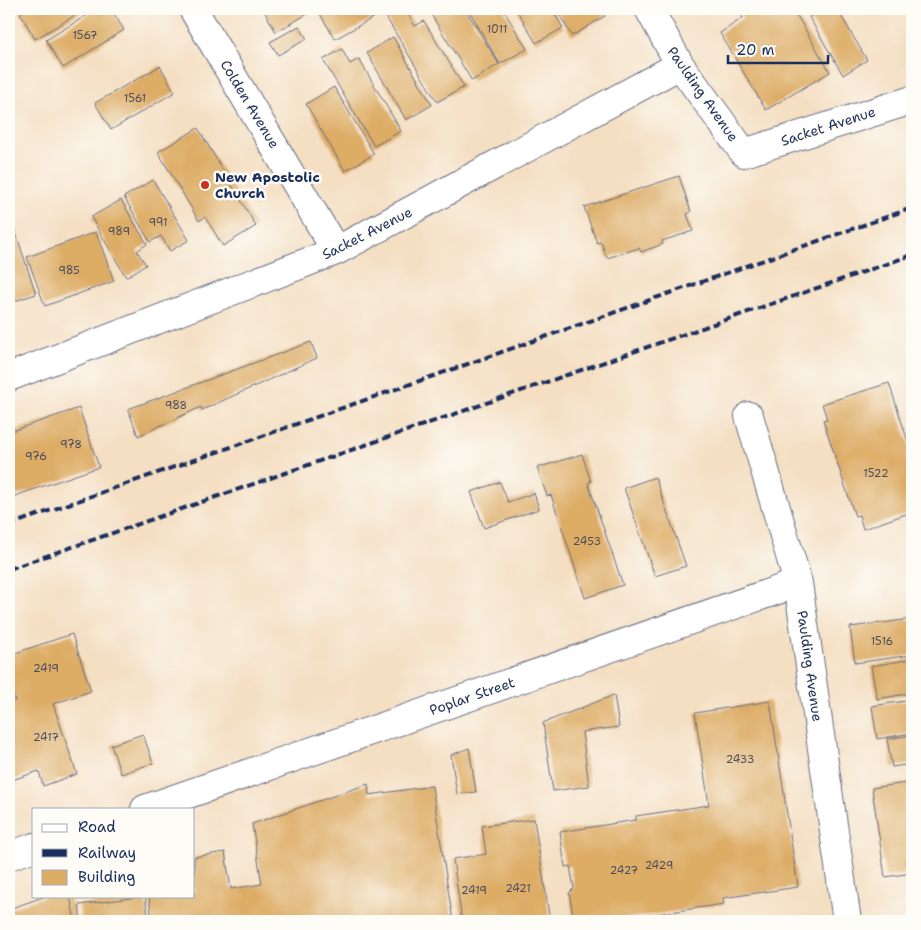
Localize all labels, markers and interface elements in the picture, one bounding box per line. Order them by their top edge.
house number: 1011 [487,22,507,37]
house number: 1567 [72,28,98,43]
scale bar [728,32,828,64]
text: 20 m [736,40,775,60]
street label: Paulding Avenue [664,43,742,145]
street label: Colden Avenue [217,57,283,152]
house number: 1561 [124,91,146,106]
street label: Sacket Avenue [778,102,878,150]
place label: New Apostolic Church [215,168,320,202]
marker: New Apostolic Church [199,179,211,191]
street label: Sacket Avenue [319,203,415,263]
house number: 991 [148,215,168,230]
house number: 989 [108,224,130,239]
house number: 985 [58,263,80,278]
house number: 988 [165,398,187,413]
house number: 978 [60,437,82,452]
house number: 976 [25,449,47,464]
house number: 1522 [863,466,889,481]
house number: 2453 [573,534,601,549]
street label: Paulding Avenue [793,609,827,723]
house number: 1516 [871,634,893,649]
house number: 2419 [33,661,59,676]
street label: Poplar Street [427,673,517,719]
house number: 2417 [33,730,59,745]
house number: 2433 [726,752,754,767]
legend [32,808,195,898]
text: Road [78,817,116,837]
text: Railway [78,843,136,863]
house number: 2429 [645,858,673,873]
house number: 2427 [610,863,639,878]
text: Building [78,867,135,887]
house number: 2421 [505,881,531,896]
house number: 2419 [461,883,487,898]

